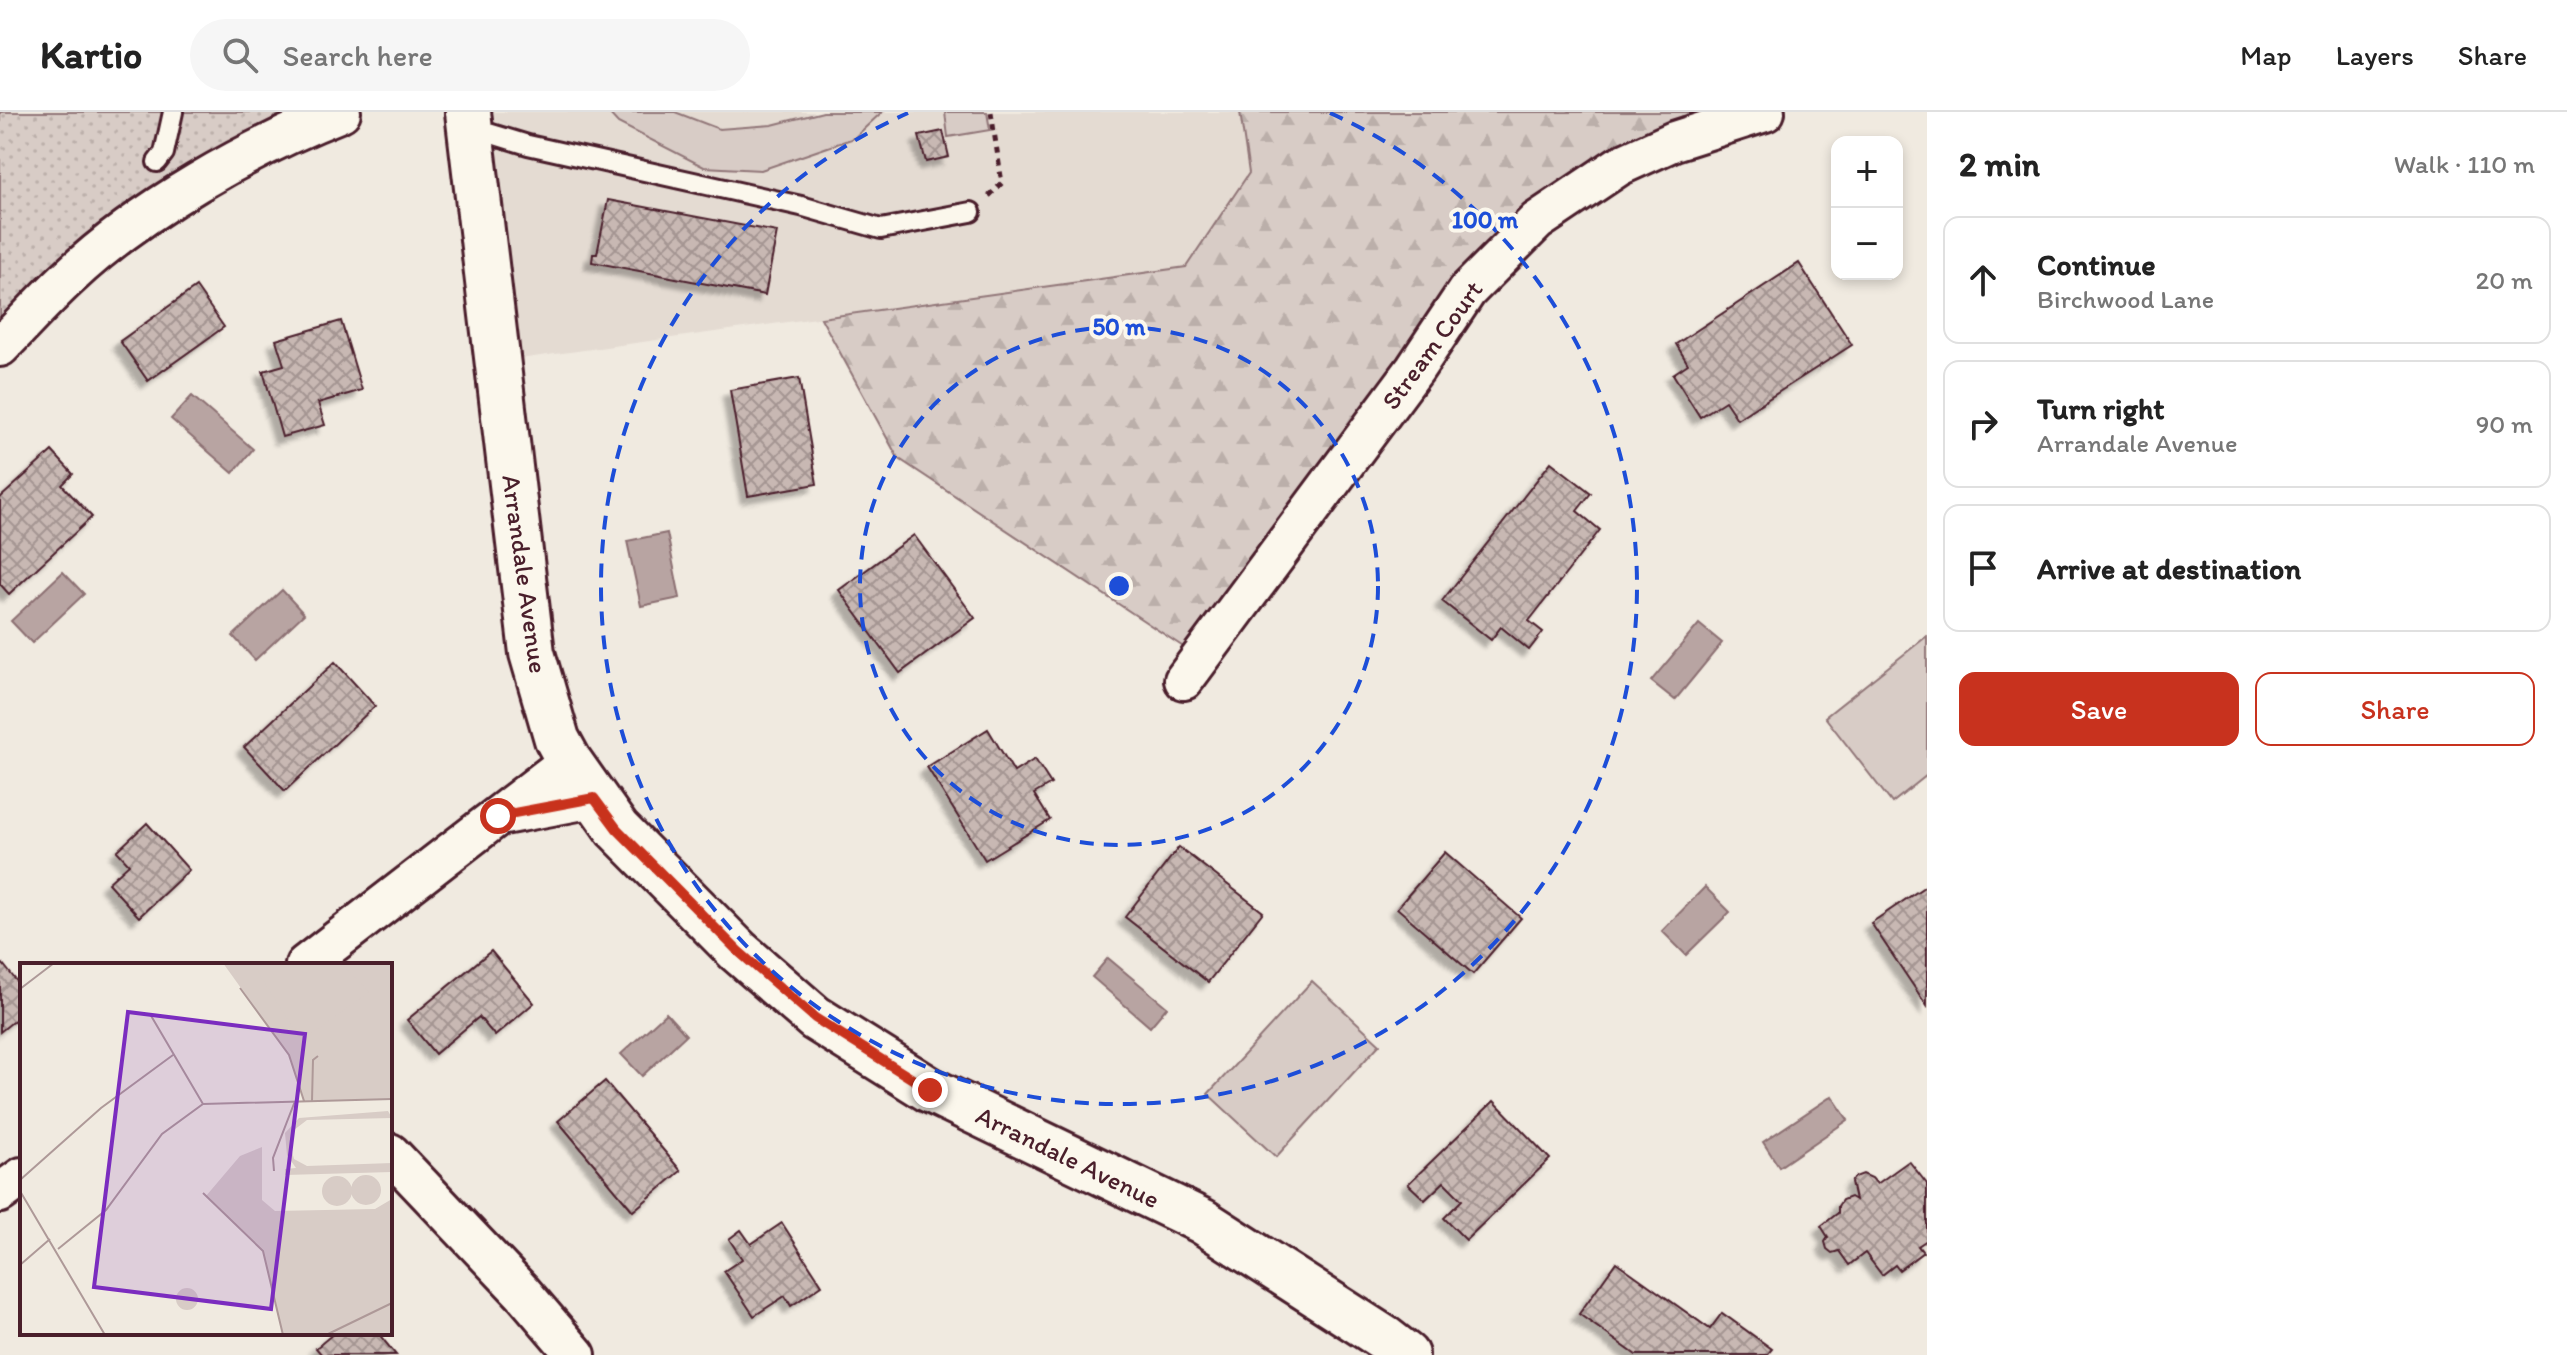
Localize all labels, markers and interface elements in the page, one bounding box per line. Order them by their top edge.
search box [190,19,750,91]
text: Kartio [40,32,142,78]
icon: search [218,33,262,77]
text: Search here [282,37,433,74]
text: Map [2240,38,2292,72]
text: Layers [2336,38,2414,72]
text: Share [2458,38,2527,72]
map controls [1831,136,1903,280]
button: + [1831,136,1903,208]
text: 2 min [1959,144,2040,185]
text: Walk · 110 m [2394,148,2535,180]
text: 100 m [1452,205,1519,234]
button: − [1831,208,1903,280]
text: Continue [2037,246,2156,283]
icon: ahead [1961,258,2005,302]
text: 20 m [2476,264,2533,296]
street label: Stream Court [1375,274,1490,416]
text: Birchwood Lane [2037,283,2214,315]
text: 50 m [1093,312,1146,341]
text: Turn right [2037,390,2165,427]
icon: right [1961,402,2005,446]
text: 90 m [2476,408,2533,440]
text: Arrandale Avenue [2037,427,2237,459]
street label: Arrandale Avenue [495,473,555,675]
icon: arrive [1961,546,2005,590]
text: Arrive at destination [2037,550,2301,587]
centre of rings [1105,572,1133,600]
button: Save [1959,672,2239,746]
button: Share [2255,672,2535,746]
route start [480,798,516,834]
inset map [20,963,392,1335]
route end [912,1072,948,1108]
street label: Arrandale Avenue [971,1099,1165,1215]

